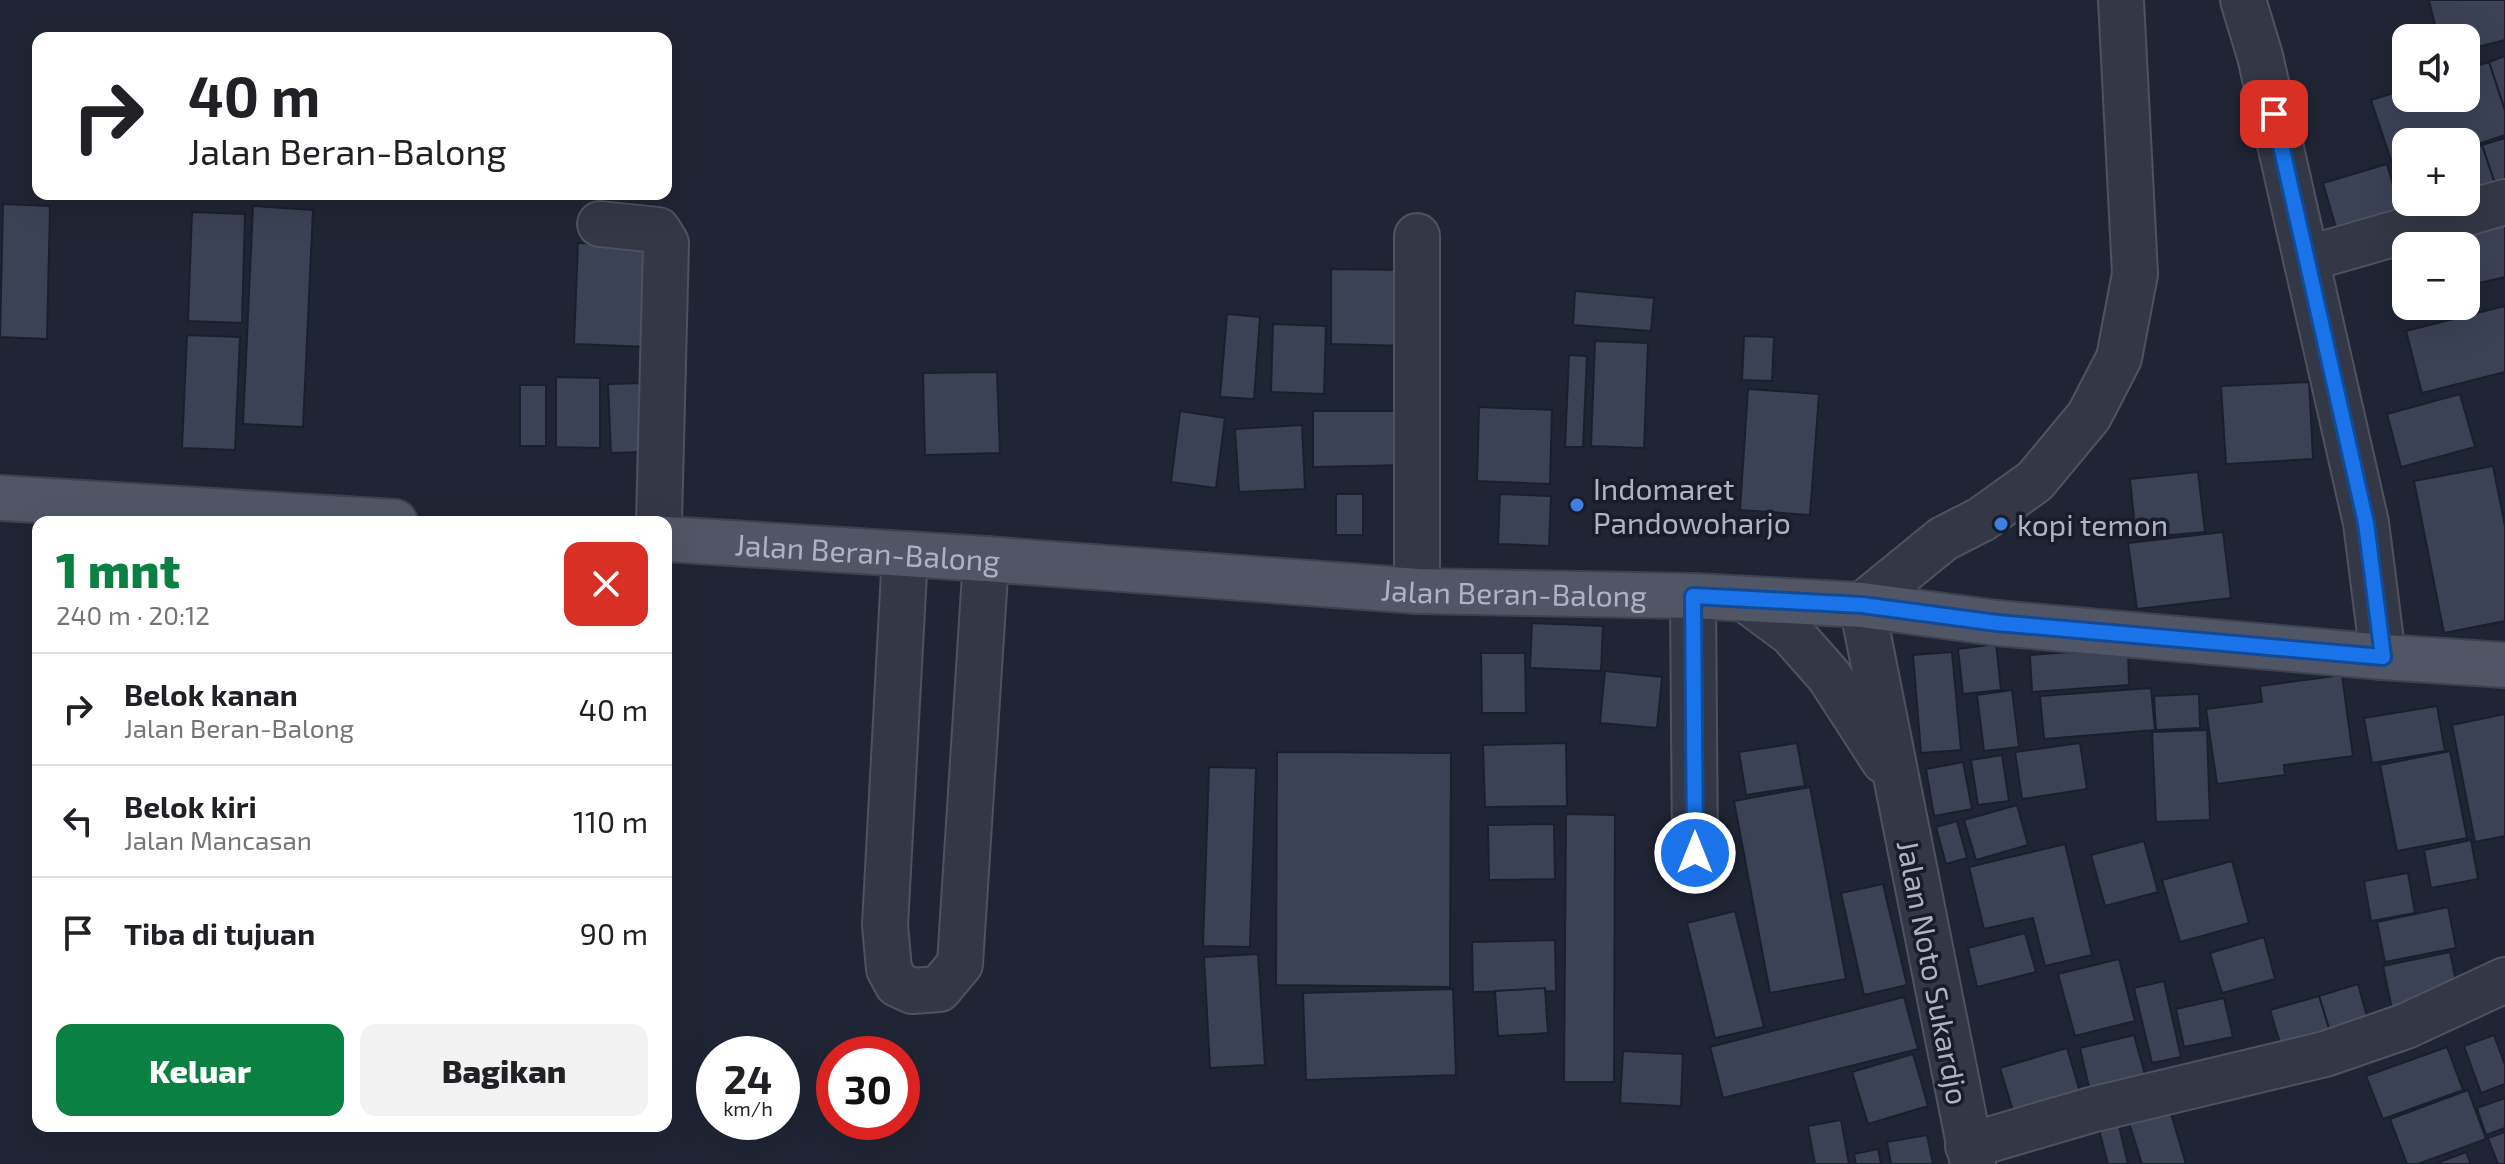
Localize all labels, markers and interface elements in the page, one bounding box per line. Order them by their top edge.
map controls [2392,24,2480,320]
button: sound [2392,24,2480,112]
text: 40 m [188,61,320,128]
icon: right [56,64,160,168]
pin [2240,80,2308,148]
icon: arrive [2252,92,2296,136]
button: + [2392,128,2480,216]
text: Jalan Beran-Balong [188,129,507,172]
button: − [2392,232,2480,320]
place label: Indomaret Pandowoharjo [1593,470,1791,540]
marker: Indomaret Pandowoharjo [1568,496,1586,514]
place label: kopi temon [2017,506,2168,542]
marker: kopi temon [1992,515,2010,533]
street label: Jalan Beran-Balong [734,525,1002,578]
text: 1 mnt [56,540,180,598]
button: close [564,542,648,626]
street label: Jalan Beran-Balong [1380,570,1648,613]
text: 240 m · 20:12 [56,599,210,630]
text: Belok kanan [124,676,298,712]
icon: right [56,687,100,731]
text: 40 m [578,691,648,727]
text: Jalan Beran-Balong [124,712,354,743]
text: Belok kiri [124,788,257,824]
icon: left [56,799,100,843]
text: 110 m [573,803,648,839]
position arrow [1653,811,1737,895]
text: Jalan Mancasan [124,824,312,855]
street label: Jalan Noto Sukardjo [1891,837,1977,1107]
icon: arrive [56,911,100,955]
text: Tiba di tujuan [124,915,315,951]
text: 90 m [580,915,648,951]
button: Keluar [56,1024,344,1116]
button: Bagikan [360,1024,648,1116]
speed limit sign: 30 [816,1036,920,1140]
text: 24 [724,1054,772,1102]
text: km/h [723,1096,773,1120]

